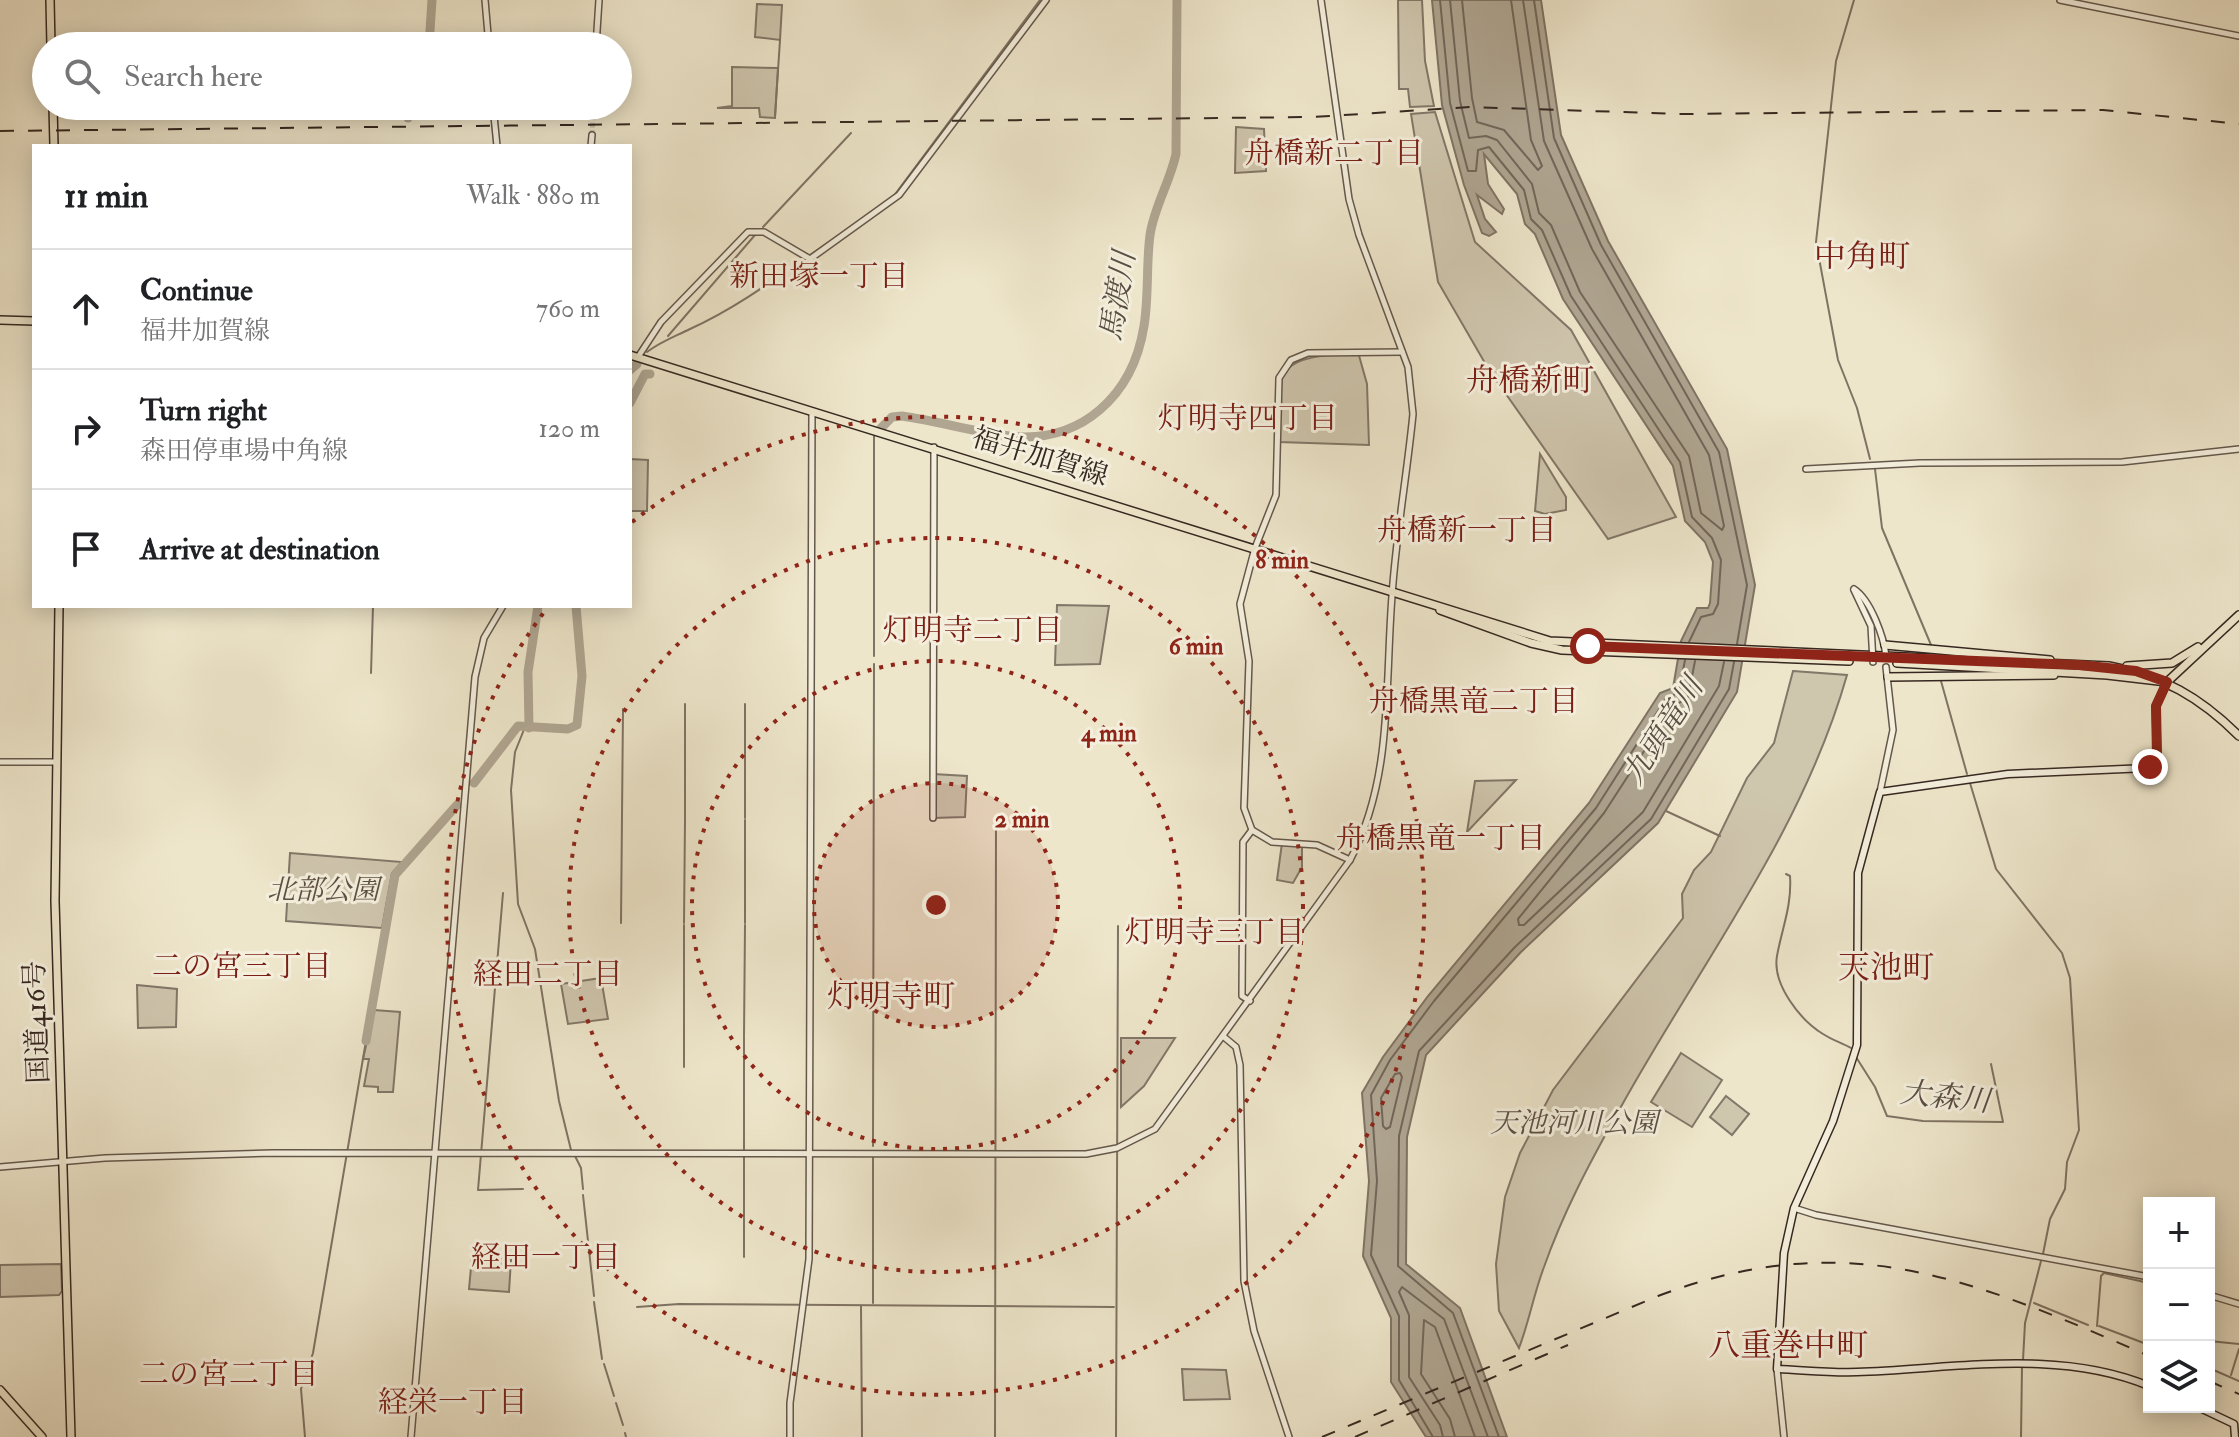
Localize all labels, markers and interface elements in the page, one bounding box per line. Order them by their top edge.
search box [32,32,632,120]
icon: search [60,54,104,98]
text: Search here [124,58,263,95]
district label: 舟橋新二丁目 [1244,135,1424,172]
text: 11 min [64,175,148,218]
text: Walk · 880 m [467,180,600,212]
district label: 中角町 [1814,237,1910,277]
water label: 馬渡川 [1093,246,1144,343]
district label: 新田塚一丁目 [729,258,909,295]
text: Continue [140,272,253,309]
icon: ahead [64,287,108,331]
text: 760 m [536,293,600,325]
text: 福井加賀線 [140,315,270,347]
district label: 舟橋新町 [1466,361,1594,401]
text: Turn right [140,392,267,429]
district label: 灯明寺四丁目 [1158,400,1338,437]
icon: right [64,407,108,451]
text: 120 m [539,413,600,445]
street label: 福井加賀線 [968,420,1112,494]
text: 森田停車場中角線 [140,435,348,467]
district label: 舟橋新一丁目 [1377,512,1557,549]
icon: arrive [64,527,108,571]
text: Arrive at destination [140,531,380,568]
text: 8 min [1255,545,1309,576]
district label: 灯明寺二丁目 [883,612,1063,649]
route start [1570,628,1606,664]
text: 6 min [1169,631,1224,662]
water label: 九頭竜川 [1615,668,1713,791]
district label: 舟橋黒竜二丁目 [1369,683,1579,720]
text: 4 min [1080,718,1137,749]
route end [2132,749,2168,785]
text: 2 min [995,804,1050,835]
district label: 舟橋黒竜一丁目 [1336,820,1546,857]
park label: 北部公園 [267,873,383,908]
centre of rings [922,891,950,919]
district label: 灯明寺三丁目 [1125,914,1305,951]
district label: 二の宮三丁目 [152,948,332,985]
district label: 天池町 [1838,948,1934,988]
district label: 経田二丁目 [473,956,623,993]
street label: 国道416号 [17,960,57,1084]
district label: 灯明寺町 [827,977,955,1017]
water label: 大森川 [1898,1074,1995,1120]
park label: 天池河川公園 [1490,1106,1662,1141]
map controls [2143,1197,2215,1413]
button: + [2143,1197,2215,1269]
district label: 経田一丁目 [471,1239,621,1276]
button: − [2143,1269,2215,1341]
district label: 八重巻中町 [1708,1326,1868,1366]
button: layers [2143,1341,2215,1413]
district label: 二の宮二丁目 [139,1356,319,1393]
district label: 経栄一丁目 [378,1384,528,1421]

